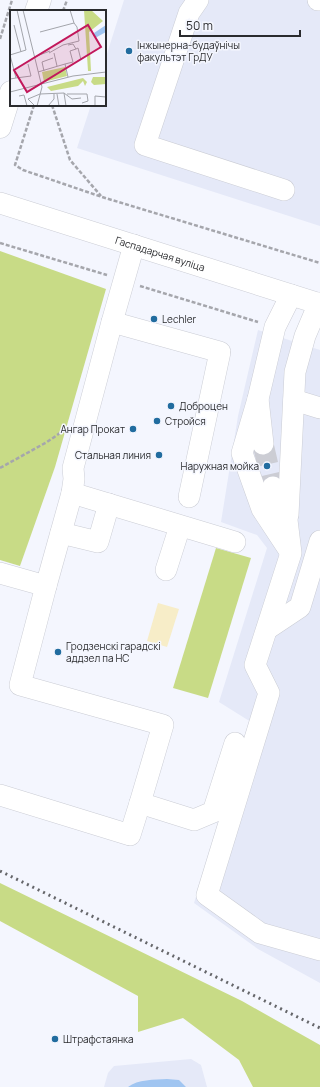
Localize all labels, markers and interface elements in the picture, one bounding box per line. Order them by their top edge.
inset map [10,10,106,106]
scale bar [180,12,300,38]
text: 50 m [186,17,213,34]
place label: Інжынерна-будаўнічы факультэт ГрДУ [137,38,240,64]
marker: Інжынерна-будаўнічы факультэт ГрДУ [124,46,134,56]
street label: Гаспадарчая вуліца [114,233,207,274]
place label: Lechler [162,312,197,326]
marker: Lechler [149,314,159,324]
place label: Доброцен [179,399,228,413]
marker: Доброцен [166,401,176,411]
place label: Стройся [165,414,206,428]
marker: Стройся [152,416,162,426]
place label: Ангар Прокат [60,422,125,436]
marker: Ангар Прокат [128,424,138,434]
place label: Стальная линия [75,448,151,462]
marker: Стальная линия [154,450,164,460]
place label: Наружная мойка [181,459,259,473]
marker: Наружная мойка [262,461,272,471]
place label: Гродзенскі гарадскі аддзел па НС [66,639,161,665]
marker: Гродзенскі гарадскі аддзел па НС [53,647,63,657]
place label: Штрафстаянка [63,1032,134,1046]
marker: Штрафстаянка [50,1034,60,1044]

